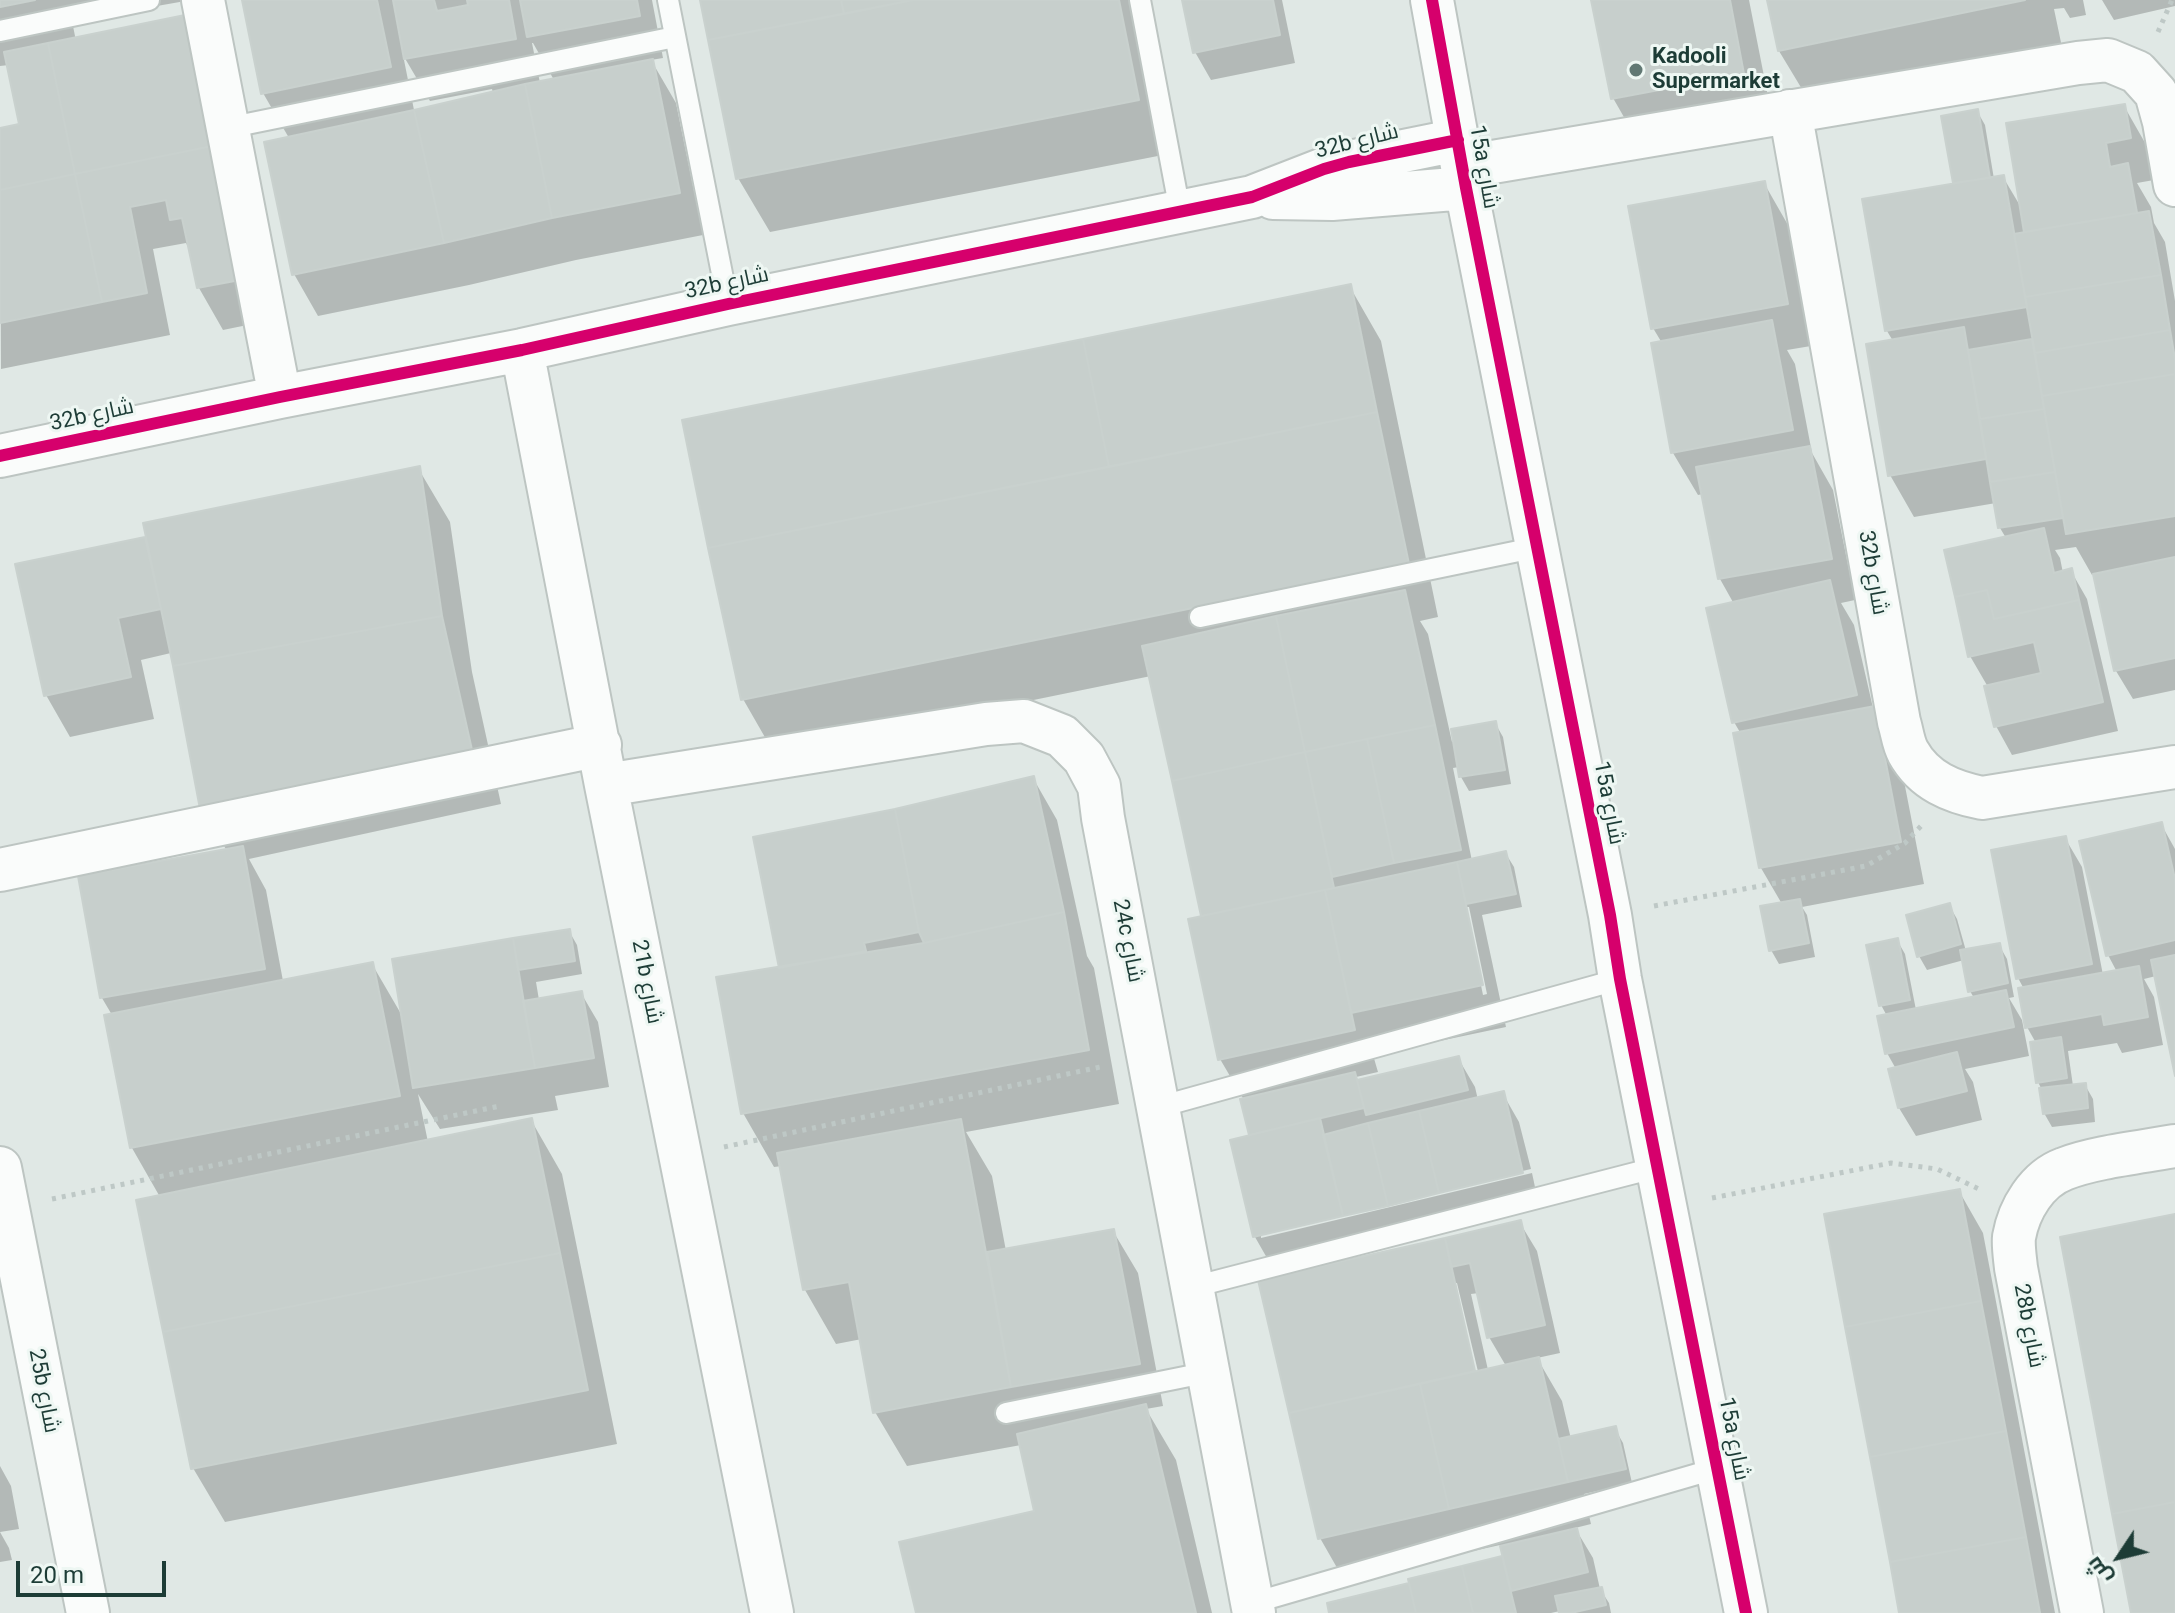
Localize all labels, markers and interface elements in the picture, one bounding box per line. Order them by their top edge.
place label: Kadooli Supermarket [1652,44,1780,96]
marker: Kadooli Supermarket [1627,61,1645,79]
street label: 32b شارع [1312,119,1402,165]
street label: 15a شارع [1463,123,1503,211]
street label: 32b شارع [683,262,771,306]
street label: 32b شارع [48,394,136,438]
street label: 32b شارع [1852,529,1892,617]
street label: 15a شارع [1587,759,1629,847]
street label: 24c شارع [1106,897,1148,985]
street label: 21b شارع [625,938,667,1026]
street label: 28b شارع [2007,1282,2049,1370]
street label: 25b شارع [22,1347,64,1435]
street label: 15a شارع [1712,1395,1754,1483]
north arrow [2079,1517,2159,1597]
scale bar [20,1545,170,1595]
text: ش [2081,1552,2117,1590]
text: 20 m [30,1561,84,1589]

